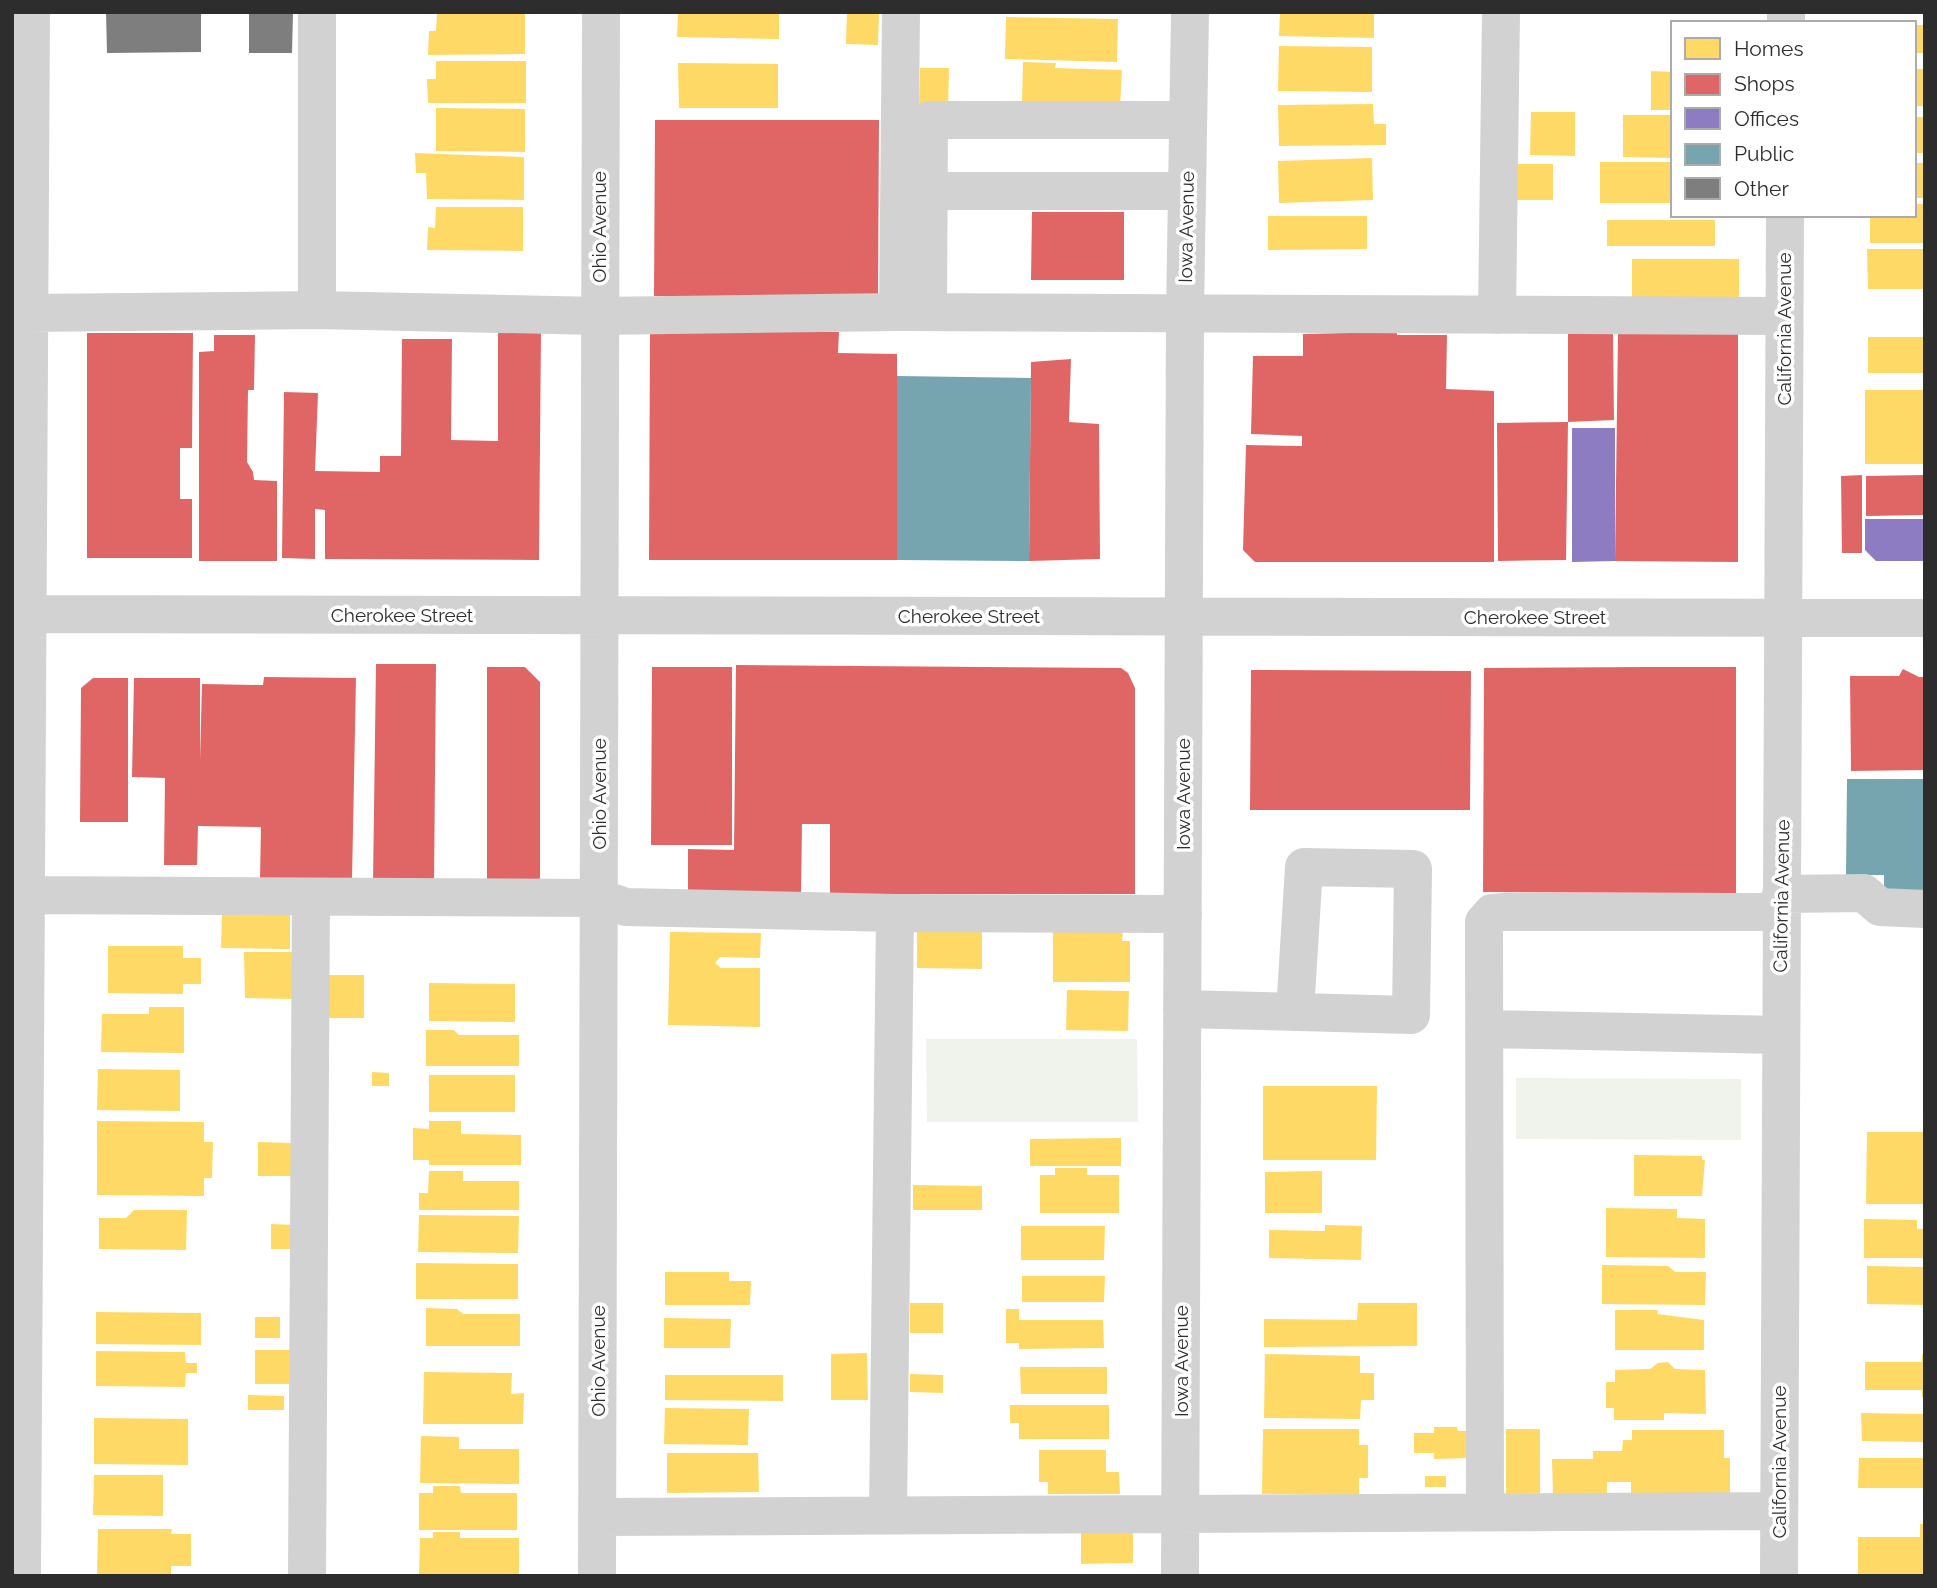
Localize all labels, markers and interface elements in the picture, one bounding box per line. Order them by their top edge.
legend [1671,21,1916,217]
text: Homes [1734,36,1804,61]
text: Shops [1734,71,1795,96]
text: Offices [1734,106,1799,131]
text: Public [1734,141,1794,166]
street label: Ohio Avenue [588,171,610,283]
street label: Iowa Avenue [1174,171,1198,283]
text: Other [1734,176,1789,201]
street label: California Avenue [1773,252,1795,406]
street label: Cherokee Street [331,604,474,626]
street label: Cherokee Street [898,605,1041,627]
street label: Cherokee Street [1464,606,1607,628]
street label: Ohio Avenue [588,738,610,850]
street label: Iowa Avenue [1172,738,1194,850]
street label: California Avenue [1769,819,1793,973]
street label: Ohio Avenue [587,1305,609,1417]
street label: Iowa Avenue [1170,1305,1192,1417]
street label: California Avenue [1768,1385,1790,1539]

